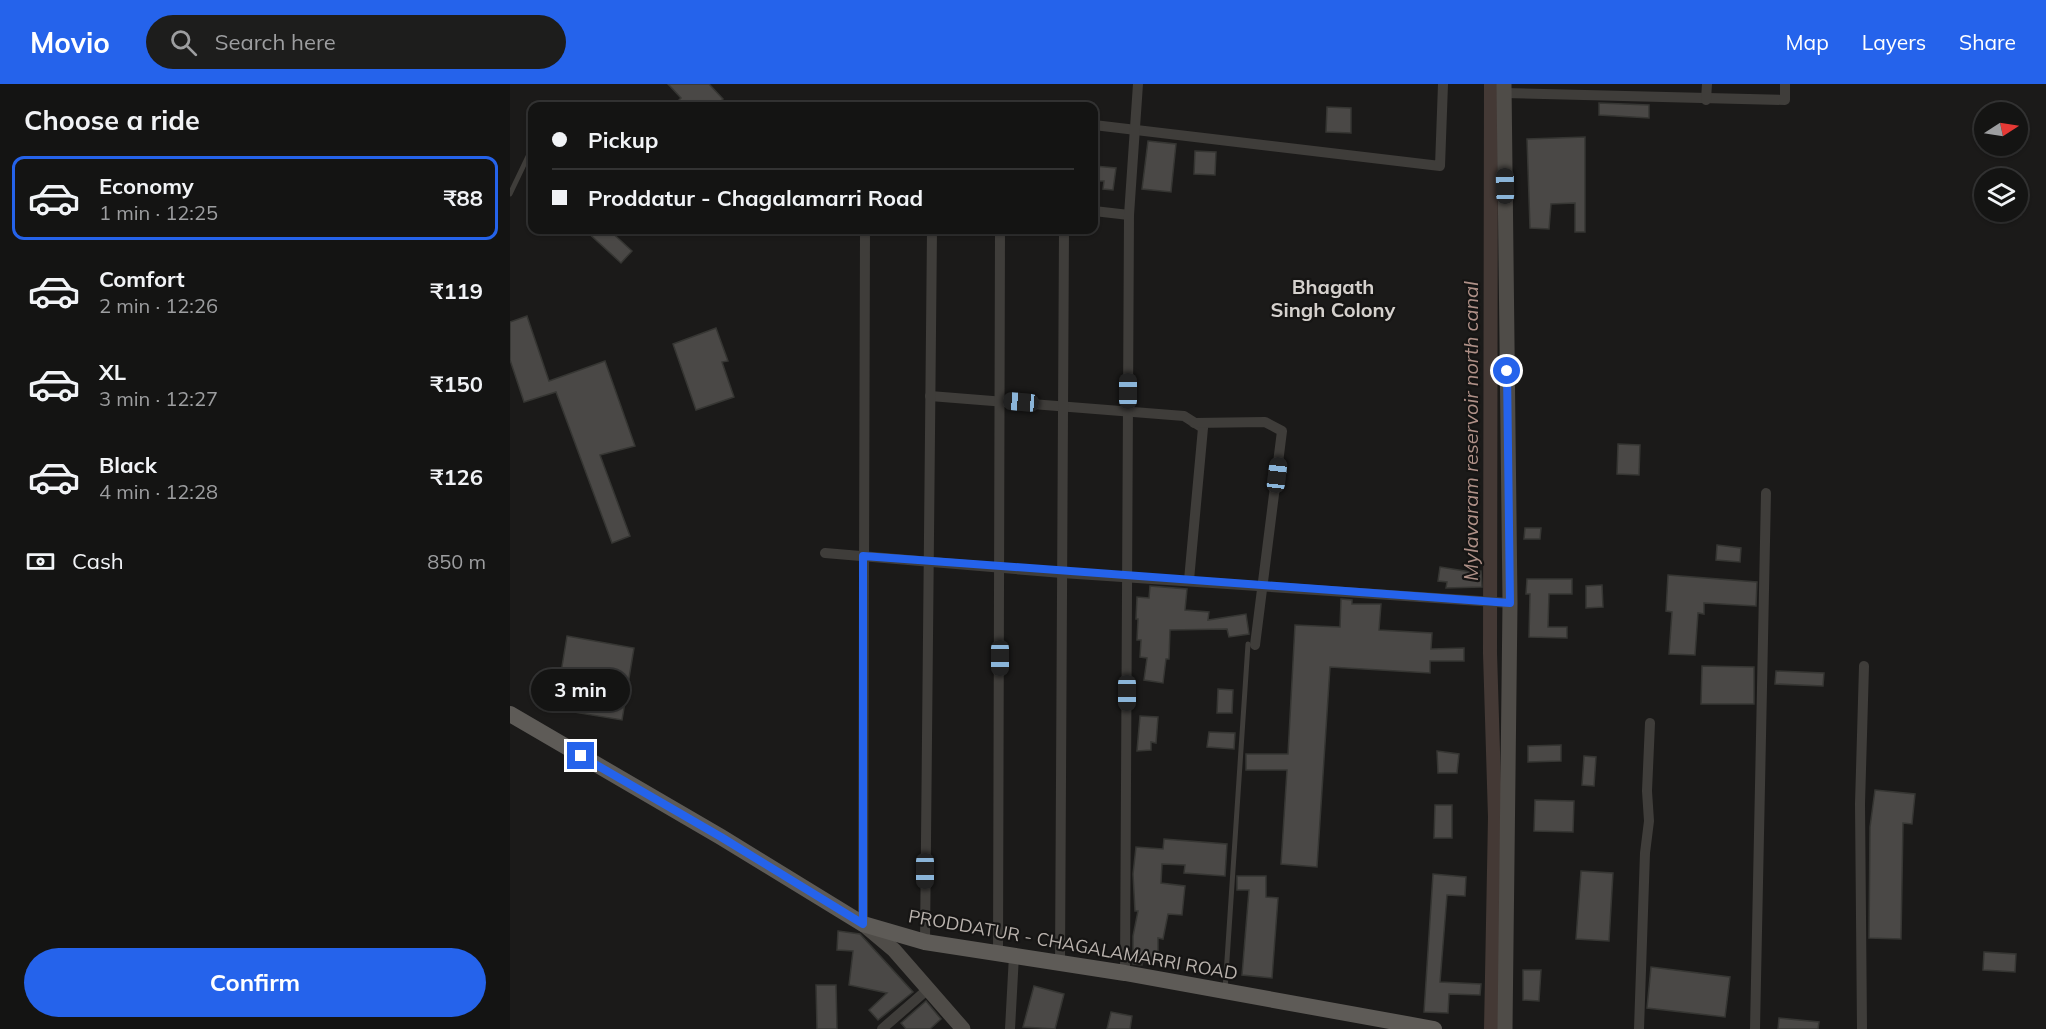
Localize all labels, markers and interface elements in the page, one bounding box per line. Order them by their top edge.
search box [146,15,566,69]
text: Movio [30,25,110,60]
icon: search [167,26,200,59]
text: Search here [215,28,336,56]
text: Map [1786,29,1829,55]
text: Layers [1862,29,1926,55]
text: Share [1959,29,2016,55]
north arrow [1974,102,2028,156]
map controls [1974,102,2028,222]
text: Choose a ride [24,103,200,137]
text: Pickup [588,126,658,154]
car [1496,168,1514,204]
button: layers [1974,168,2028,222]
icon: car [27,171,81,225]
text: Economy [99,172,194,200]
text: ₹88 [443,184,483,212]
text: Proddatur - Chagalamarri Road [588,184,923,212]
text: 1 min · 12:25 [99,200,218,225]
icon: car [27,264,81,318]
text: Comfort [99,265,185,293]
district label: Bhagath Singh Colony [1271,274,1396,322]
text: ₹119 [430,277,483,305]
water label: Mylavaram reservoir north canal [1458,281,1483,581]
text: 2 min · 12:26 [99,293,218,318]
icon: car [27,357,81,411]
route start [1493,357,1520,384]
text: XL [99,358,126,386]
text: ₹150 [430,370,483,398]
car [1119,373,1137,409]
text: 3 min · 12:27 [99,386,218,411]
car [1002,391,1040,413]
icon: car [27,450,81,504]
text: Black [99,451,157,479]
car [1266,456,1288,494]
text: ₹126 [430,463,483,491]
text: 4 min · 12:28 [99,479,218,504]
icon: cash [24,545,57,578]
text: Cash [72,547,124,575]
text: 850 m [427,549,486,574]
car [991,640,1009,676]
callout: 3 min [532,669,631,711]
car [1118,675,1136,711]
text: 3 min [554,677,607,702]
route end [567,742,594,769]
car [916,853,934,889]
street label: PRODDATUR - CHAGALAMARRI ROAD [907,904,1240,985]
button: Confirm [24,948,486,1017]

